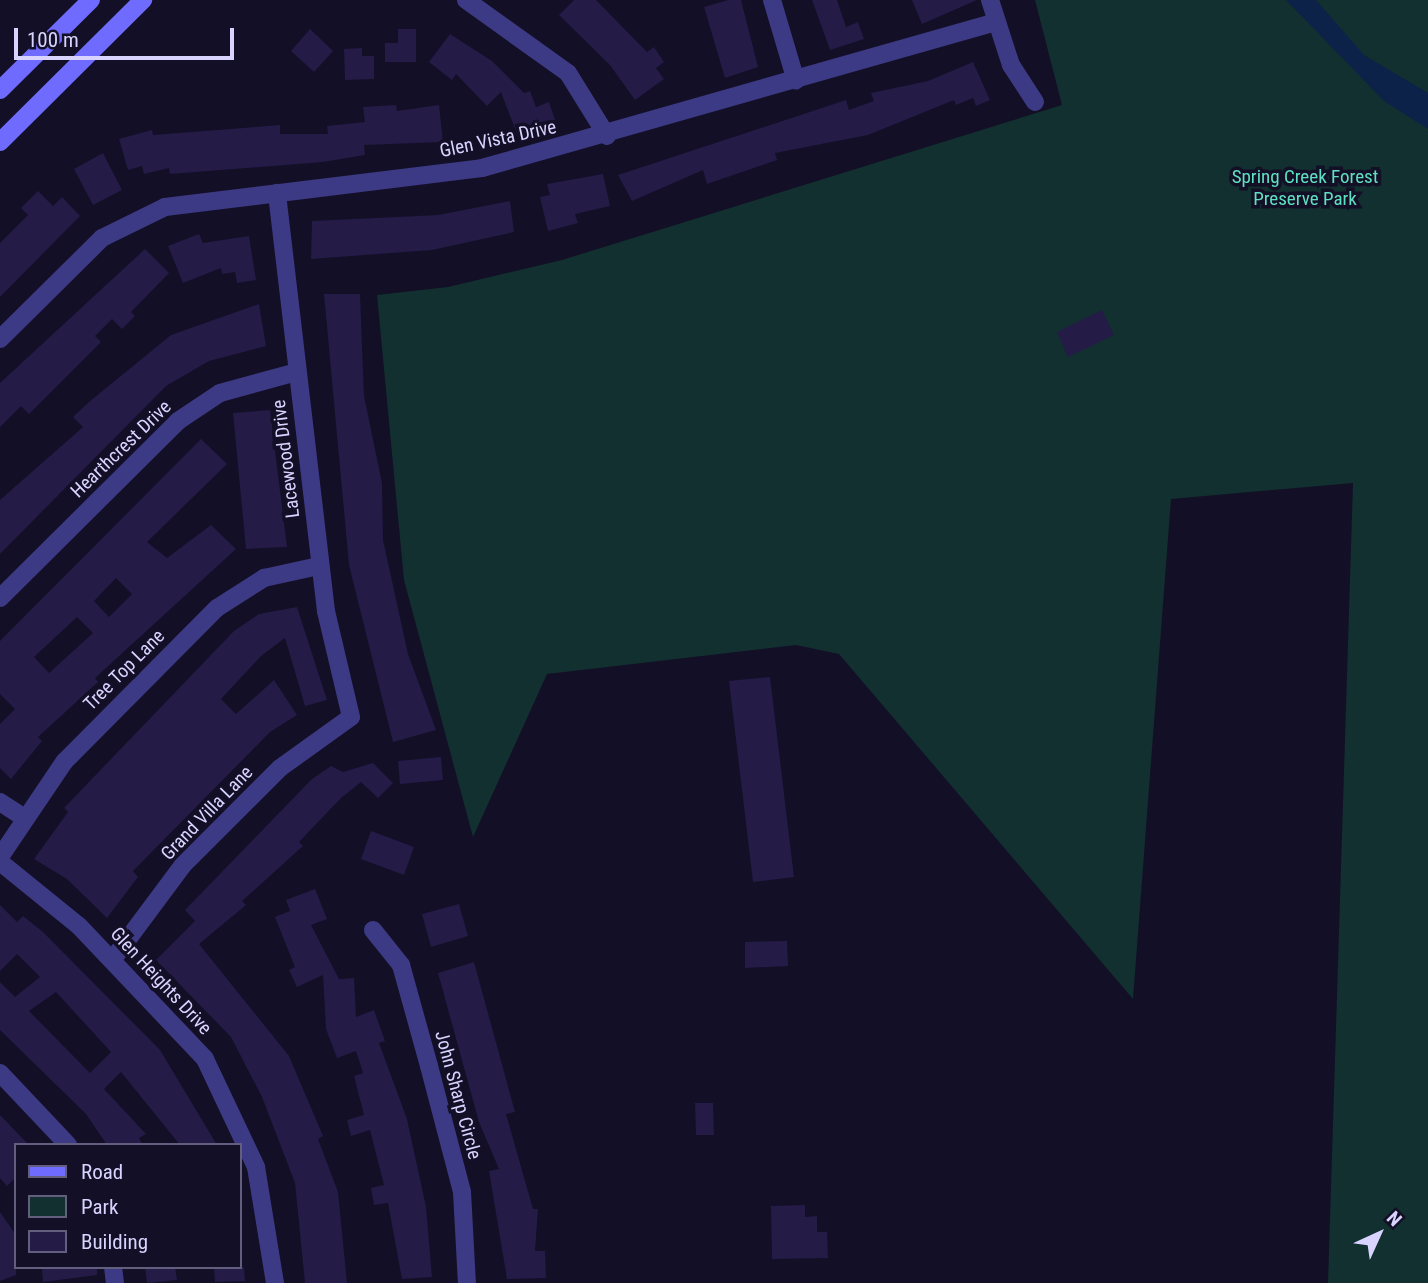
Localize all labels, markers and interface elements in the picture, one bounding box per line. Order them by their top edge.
scale bar [18,14,238,58]
text: 100 m [27,28,79,52]
street label: Glen Vista Drive [438,116,558,162]
park label: Spring Creek Forest Preserve Park [1232,166,1378,210]
street label: Hearthcrest Drive [66,395,176,503]
street label: Lacewood Drive [267,399,305,519]
street label: Tree Top Lane [79,625,169,715]
street label: Grand Villa Lane [156,761,258,865]
street label: Glen Heights Drive [106,923,216,1039]
street label: John Sharp Circle [430,1028,486,1162]
legend [14,1143,242,1269]
text: Road [81,1160,123,1184]
text: Park [81,1195,118,1219]
north arrow [1344,1199,1414,1269]
text: N [1382,1207,1406,1231]
text: Building [81,1230,148,1254]

